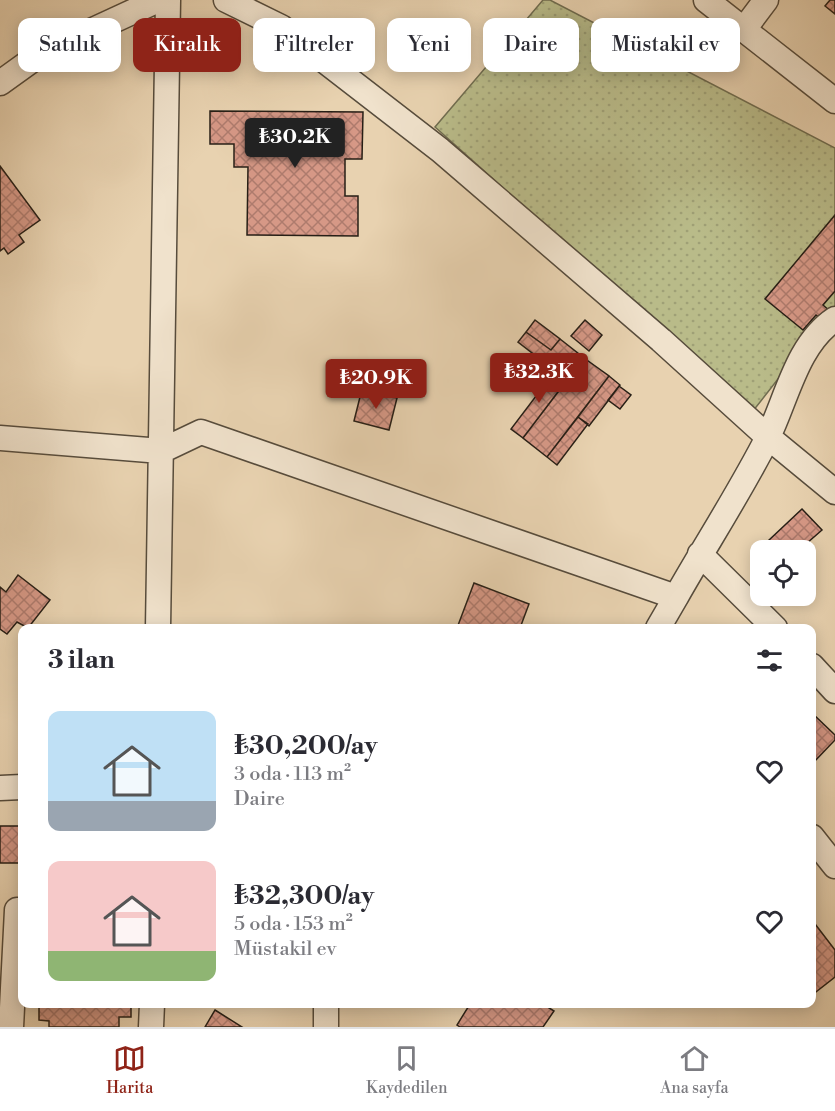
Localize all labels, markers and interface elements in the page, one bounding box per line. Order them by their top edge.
chip: Satılık [18,18,121,72]
chip: Kiralık [133,18,241,72]
chip: Filtreler [253,18,375,72]
chip: Yeni [387,18,471,72]
chip: Daire [483,18,579,72]
chip: Müstakil ev [591,18,740,72]
pin: ₺30.2K [246,118,344,169]
text: ₺30.2K [259,125,331,150]
pin: ₺32.3K [490,353,588,404]
pin: ₺20.9K [327,359,425,410]
text: ₺32.3K [504,360,574,385]
text: ₺20.9K [340,366,412,391]
map controls [750,540,816,606]
button: locate [750,540,816,606]
text: 3 ilan [48,644,115,676]
icon: filters [753,644,786,677]
text: ₺30,200/ay [234,730,378,762]
icon: home [96,735,168,807]
icon: heart [753,755,786,788]
text: 3 oda · 113 m² [234,762,351,787]
text: Daire [234,787,285,812]
text: ₺32,300/ay [234,880,374,912]
icon: home [96,885,168,957]
icon: heart [753,905,786,938]
text: 5 oda · 153 m² [234,912,353,937]
text: Müstakil ev [234,937,337,962]
tab: Harita [106,1042,153,1098]
tab: Kaydedilen [366,1042,448,1098]
tab: Ana sayfa [660,1042,729,1098]

